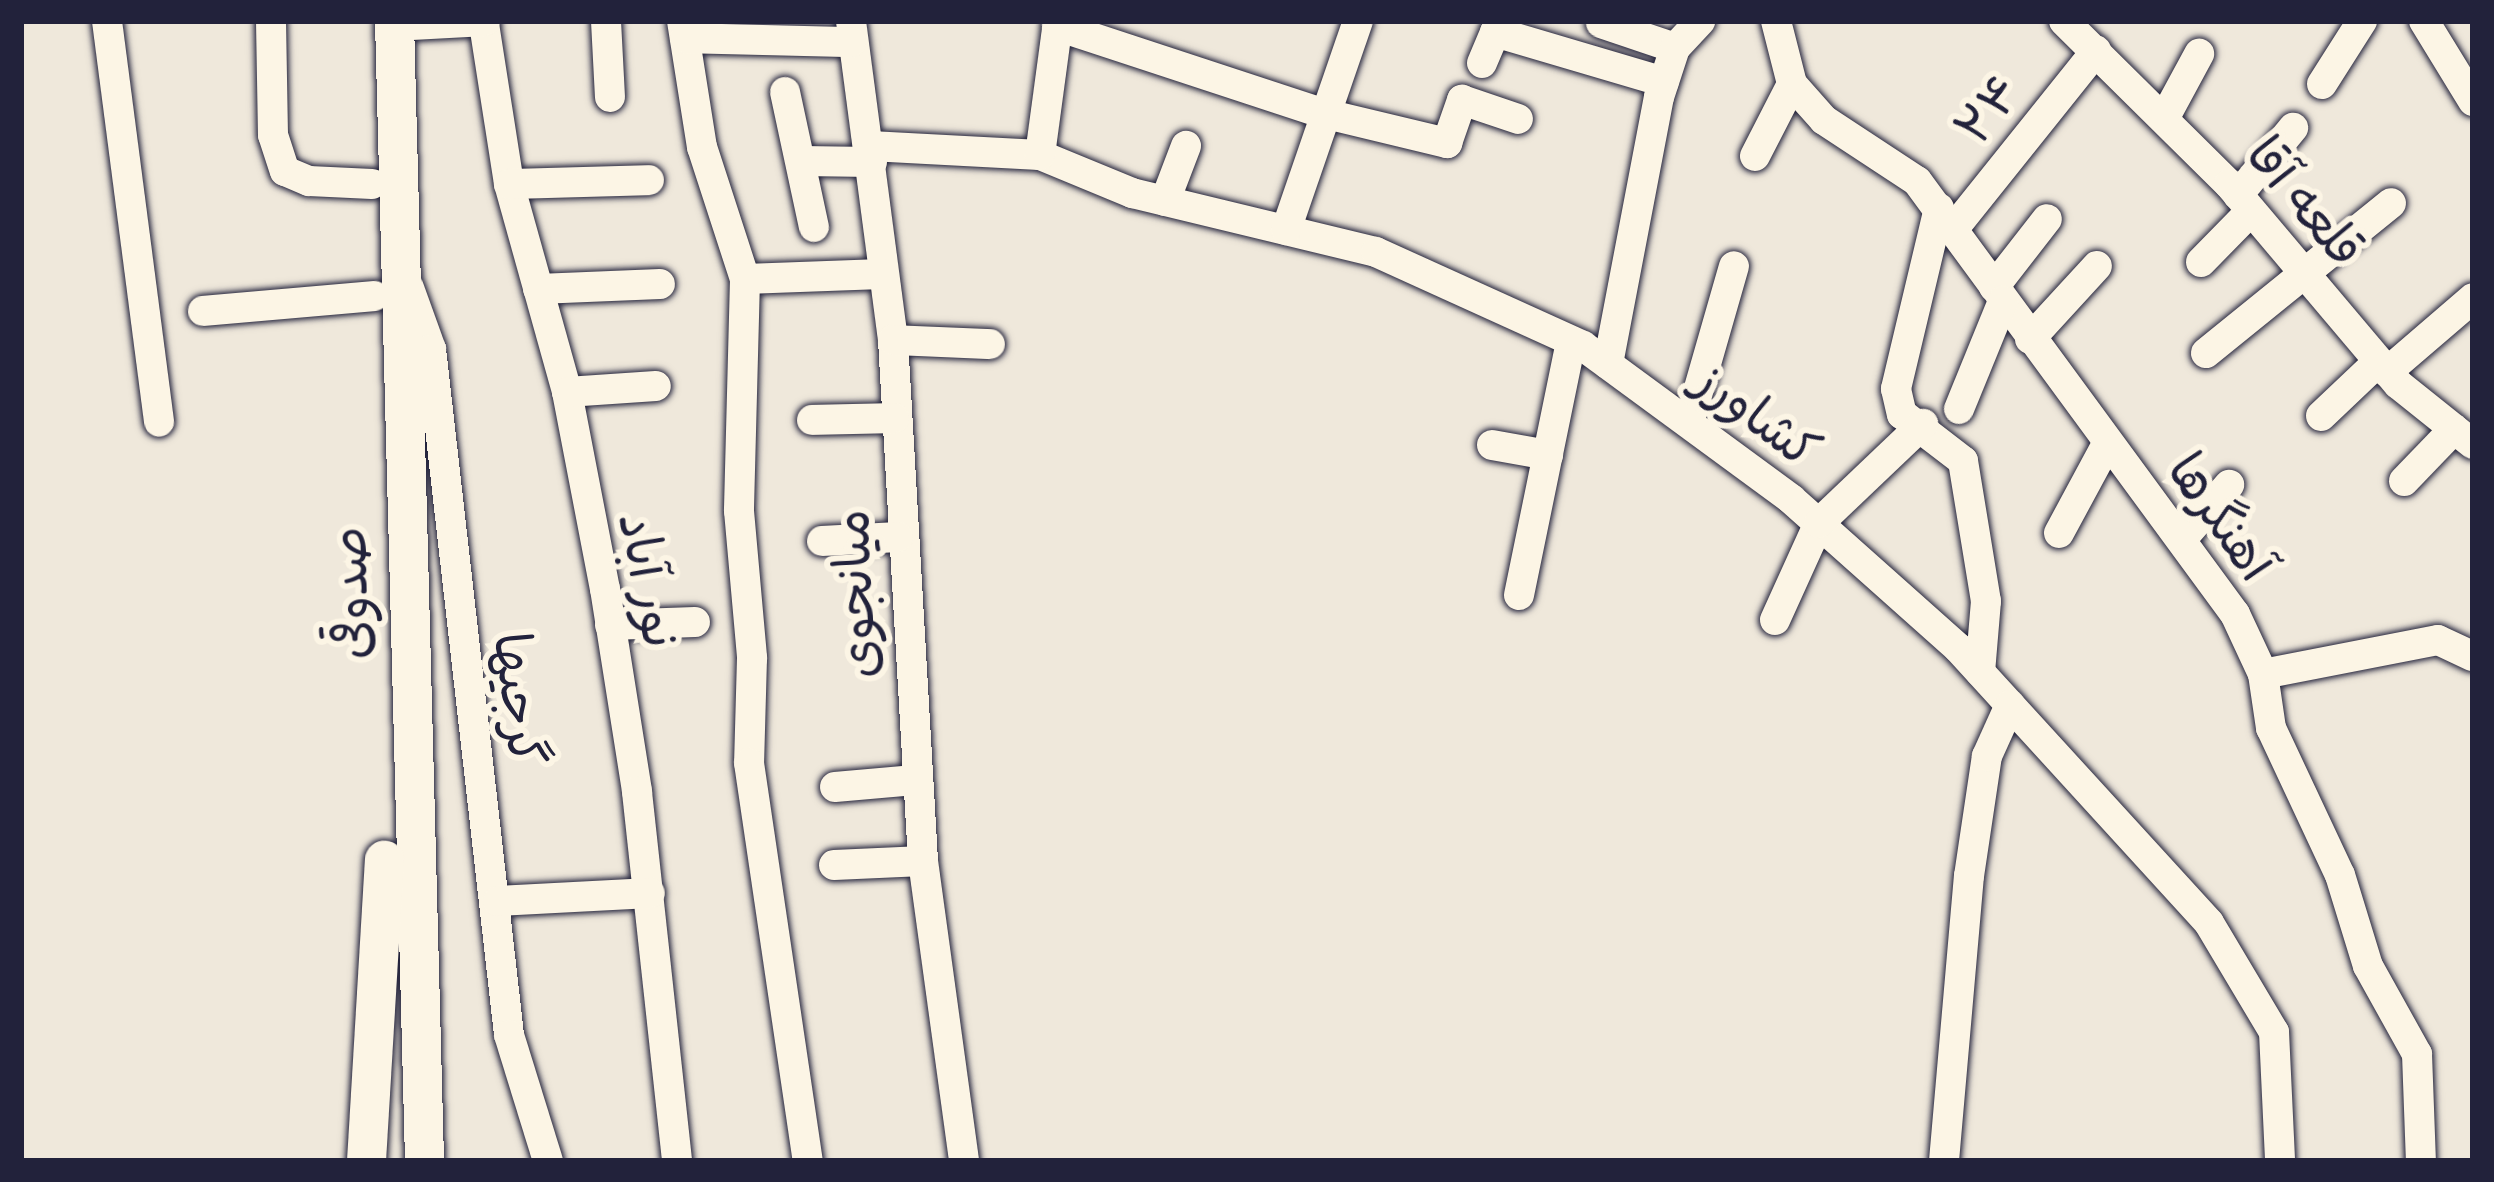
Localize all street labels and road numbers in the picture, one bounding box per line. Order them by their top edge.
street label: ۲۴ [1941,61,2035,157]
street label: قلعه آقا [2233,125,2377,279]
street label: کشاورز [1683,348,1831,482]
street label: آهنگرها [2154,441,2288,593]
street label: نور آباد [606,507,692,653]
street label: میانجوی [820,508,890,680]
street label: صدوقی [318,526,382,660]
street label: گرجیها [480,629,558,769]

